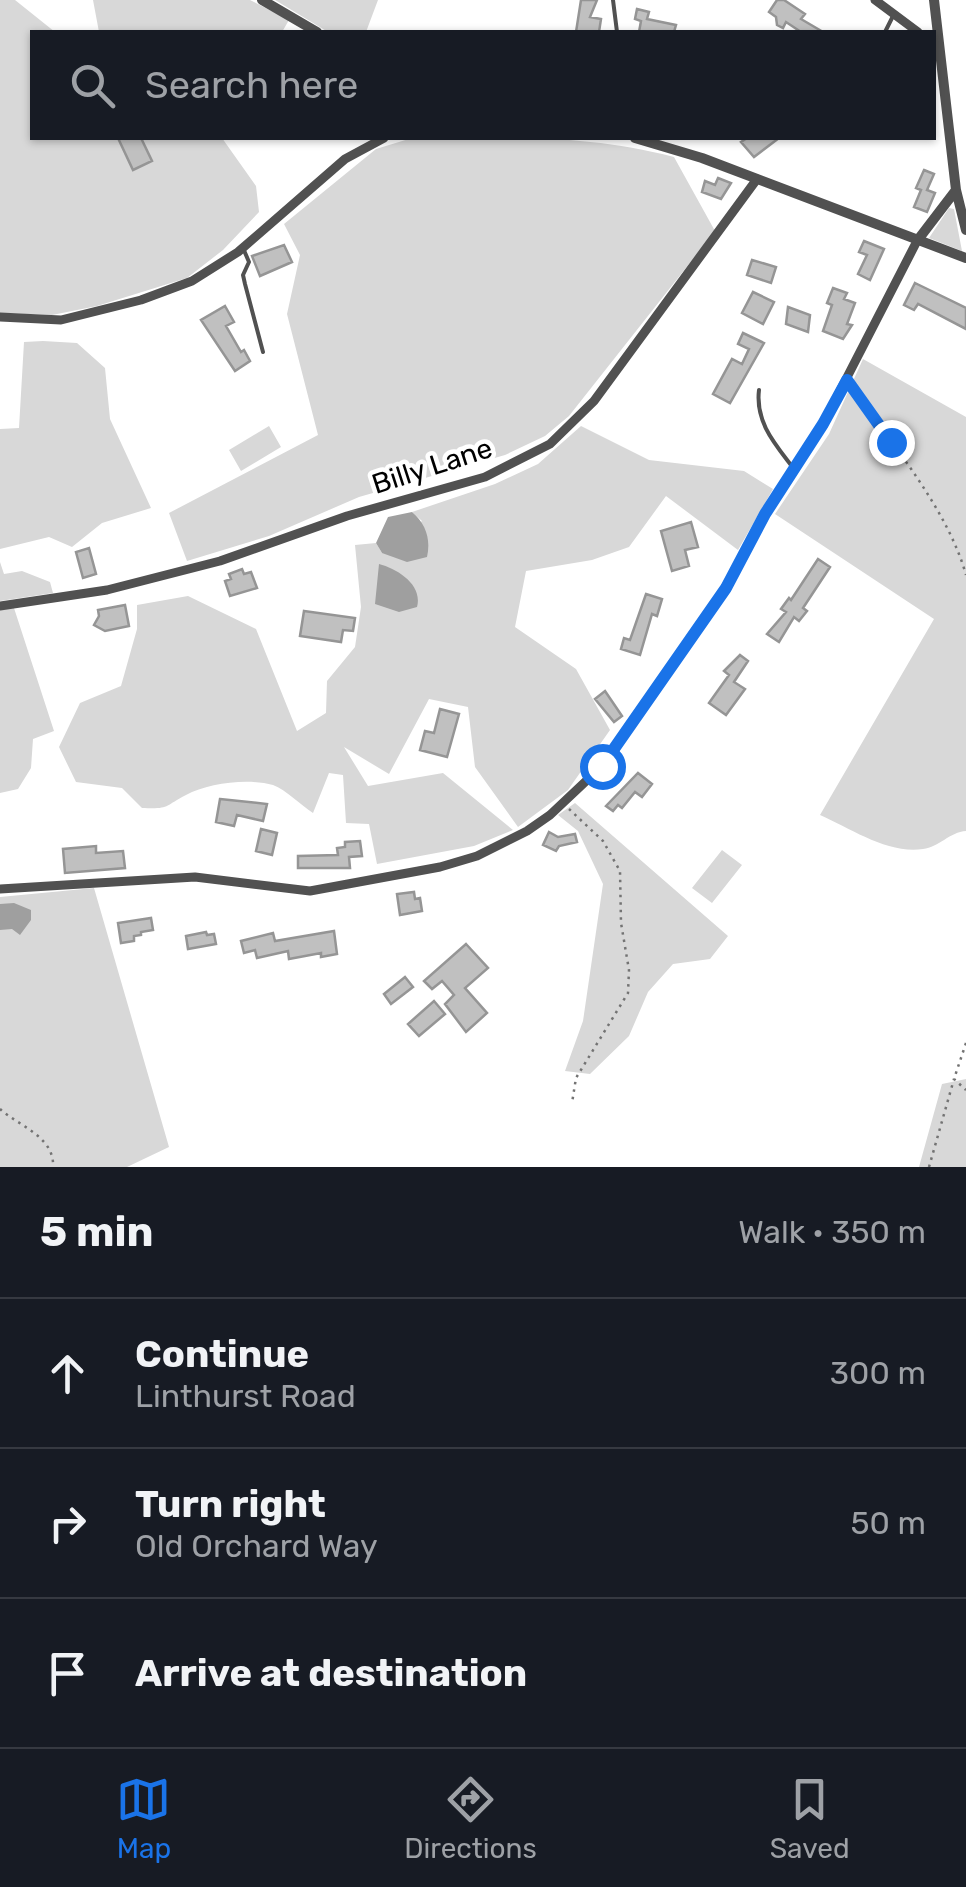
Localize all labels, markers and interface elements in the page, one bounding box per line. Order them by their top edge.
search box [30,30,936,140]
icon: search [65,58,120,113]
text: Search here [145,62,358,108]
route end [869,420,915,466]
street label: Billy Lane [368,431,496,501]
route start [580,744,626,790]
text: 5 min [40,1207,154,1257]
text: Walk · 350 m [738,1213,926,1251]
text: Continue [135,1331,309,1377]
icon: ahead [40,1346,95,1401]
text: 300 m [830,1354,926,1392]
text: Linthurst Road [135,1377,356,1415]
text: Turn right [135,1481,326,1527]
icon: right [40,1496,95,1551]
text: 50 m [850,1504,926,1542]
text: Old Orchard Way [135,1527,378,1565]
icon: arrive [40,1646,95,1701]
text: Arrive at destination [135,1650,527,1696]
tab: Map [116,1772,171,1865]
tab: Directions [404,1772,537,1865]
tab: Saved [770,1772,850,1865]

